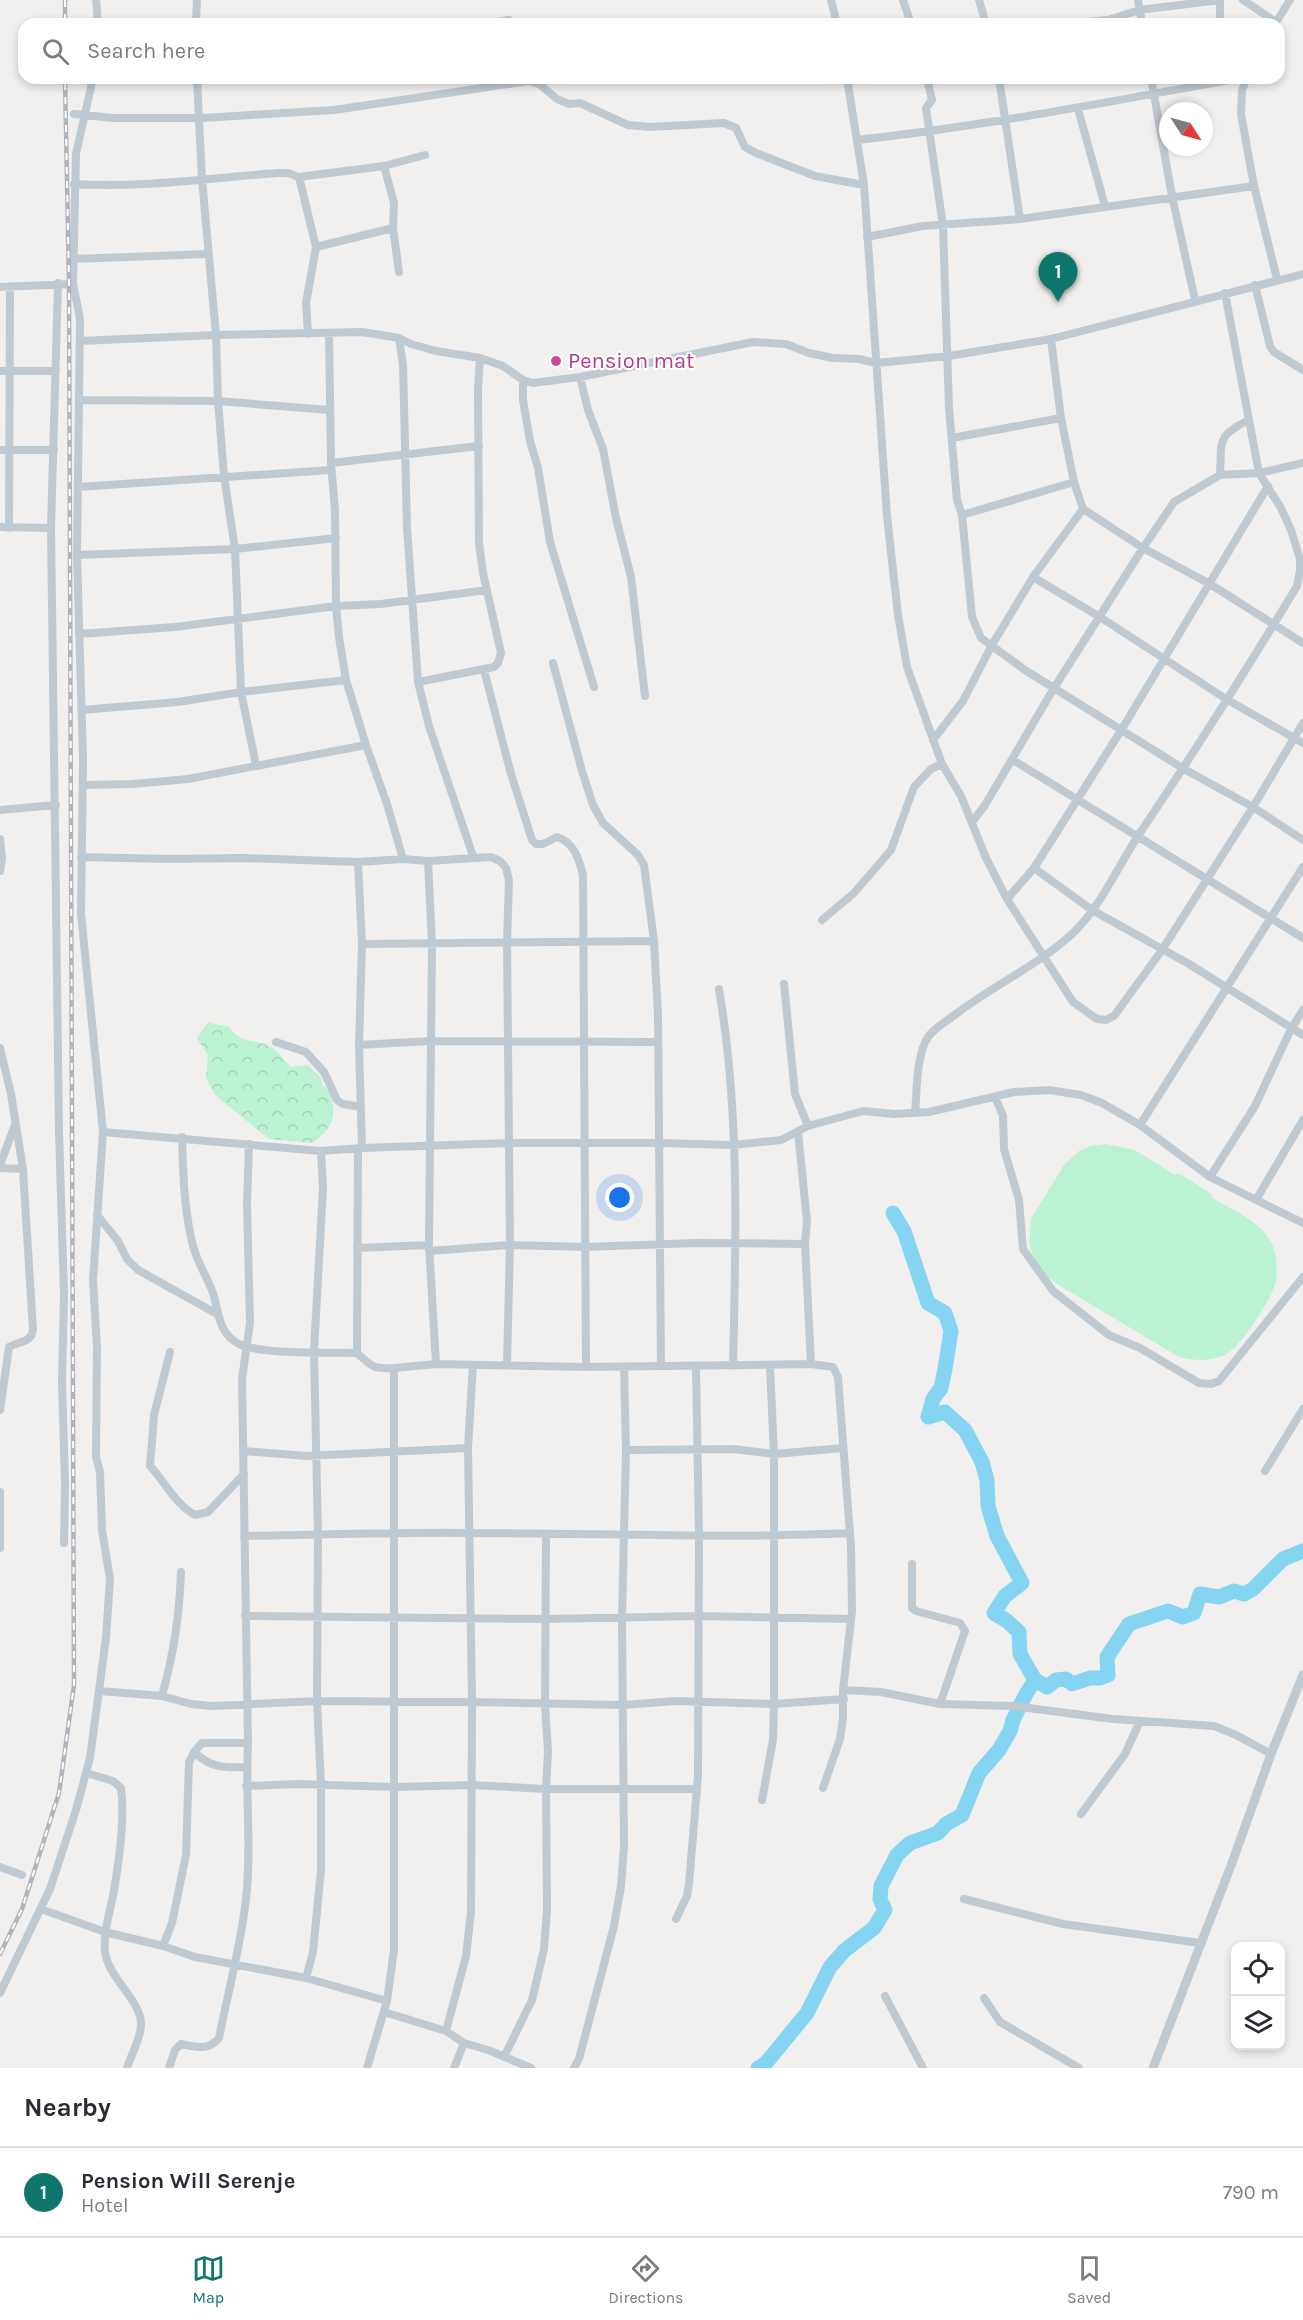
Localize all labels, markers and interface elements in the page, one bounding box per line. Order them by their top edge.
search box [18,18,1285,84]
icon: search [39,35,72,68]
text: Search here [87,38,205,64]
north arrow [1159,102,1213,156]
pin: 1 [1038,252,1078,302]
place label: Pension mat [568,348,694,374]
marker: Pension mat [549,354,563,368]
your location [605,1183,634,1212]
map controls [1231,1942,1285,2050]
button: locate [1231,1942,1285,1996]
button: layers [1231,1996,1285,2050]
text: Nearby [24,2092,111,2123]
text: Pension Will Serenje [81,2168,295,2194]
text: 1 [40,2181,47,2204]
text: 790 m [1223,2181,1279,2204]
text: Hotel [81,2194,129,2217]
tab: Map [192,2252,225,2307]
tab: Directions [608,2252,683,2307]
tab: Saved [1067,2252,1111,2307]

